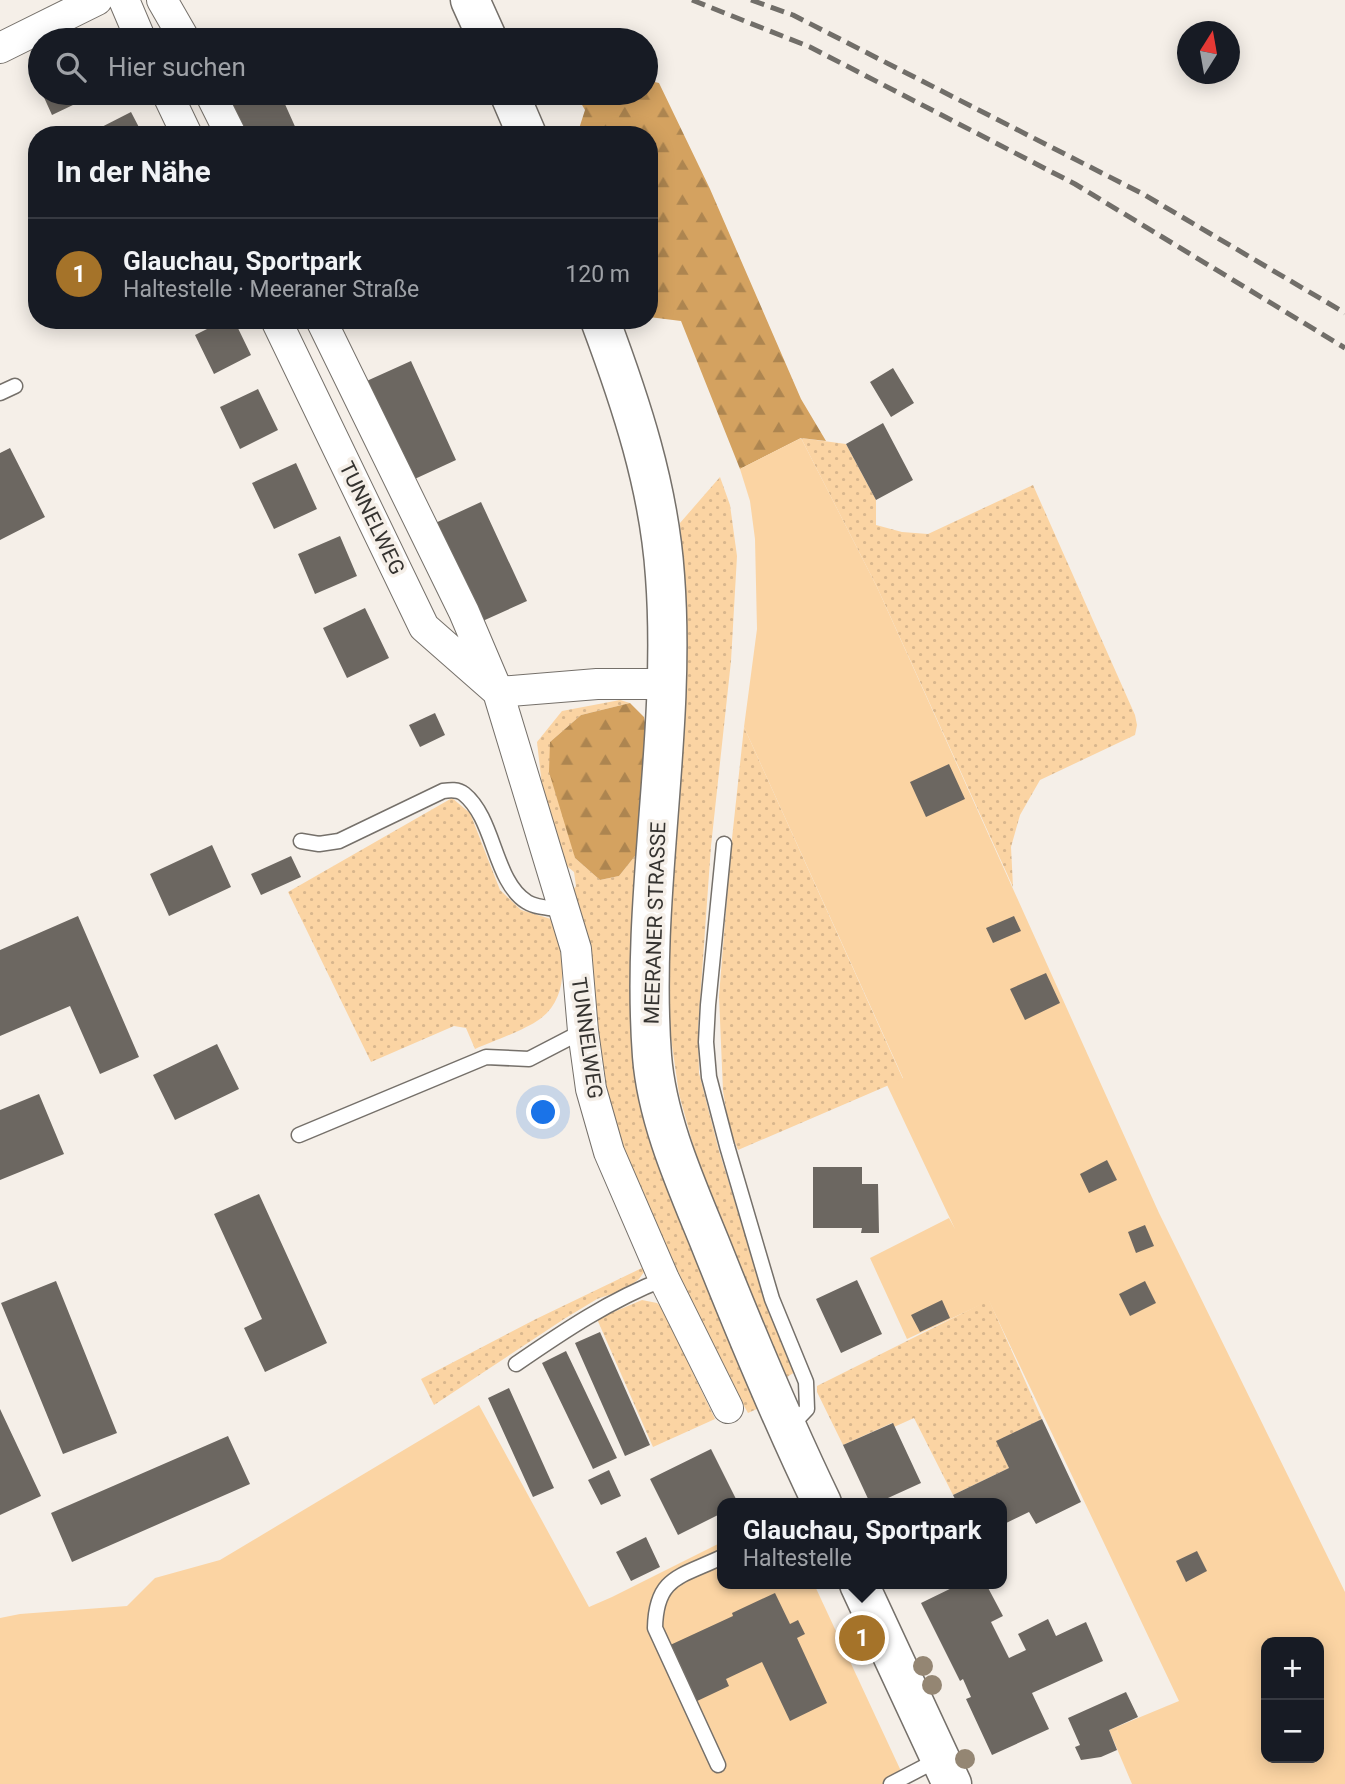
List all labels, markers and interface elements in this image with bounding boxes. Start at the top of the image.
north arrow [1177,21,1240,84]
search box [28,28,658,105]
icon: search [52,48,90,86]
text: Hier suchen [108,52,246,82]
text: In der Nähe [56,154,211,189]
text: Glauchau, Sportpark [123,246,362,276]
text: 1 [72,261,86,288]
text: 120 m [565,261,630,288]
text: Haltestelle · Meeraner Straße [123,276,419,303]
street label: TUNNELWEG [334,458,410,578]
street label: MEERANER STRASSE [639,821,671,1025]
street label: TUNNELWEG [567,976,607,1100]
your location [526,1095,560,1129]
popup [717,1498,1007,1589]
text: Glauchau, Sportpark [743,1515,981,1545]
text: Haltestelle [743,1545,852,1572]
pin: 1 [839,1612,885,1664]
map controls [1261,1637,1324,1763]
button: + [1261,1637,1324,1700]
button: − [1261,1700,1324,1763]

